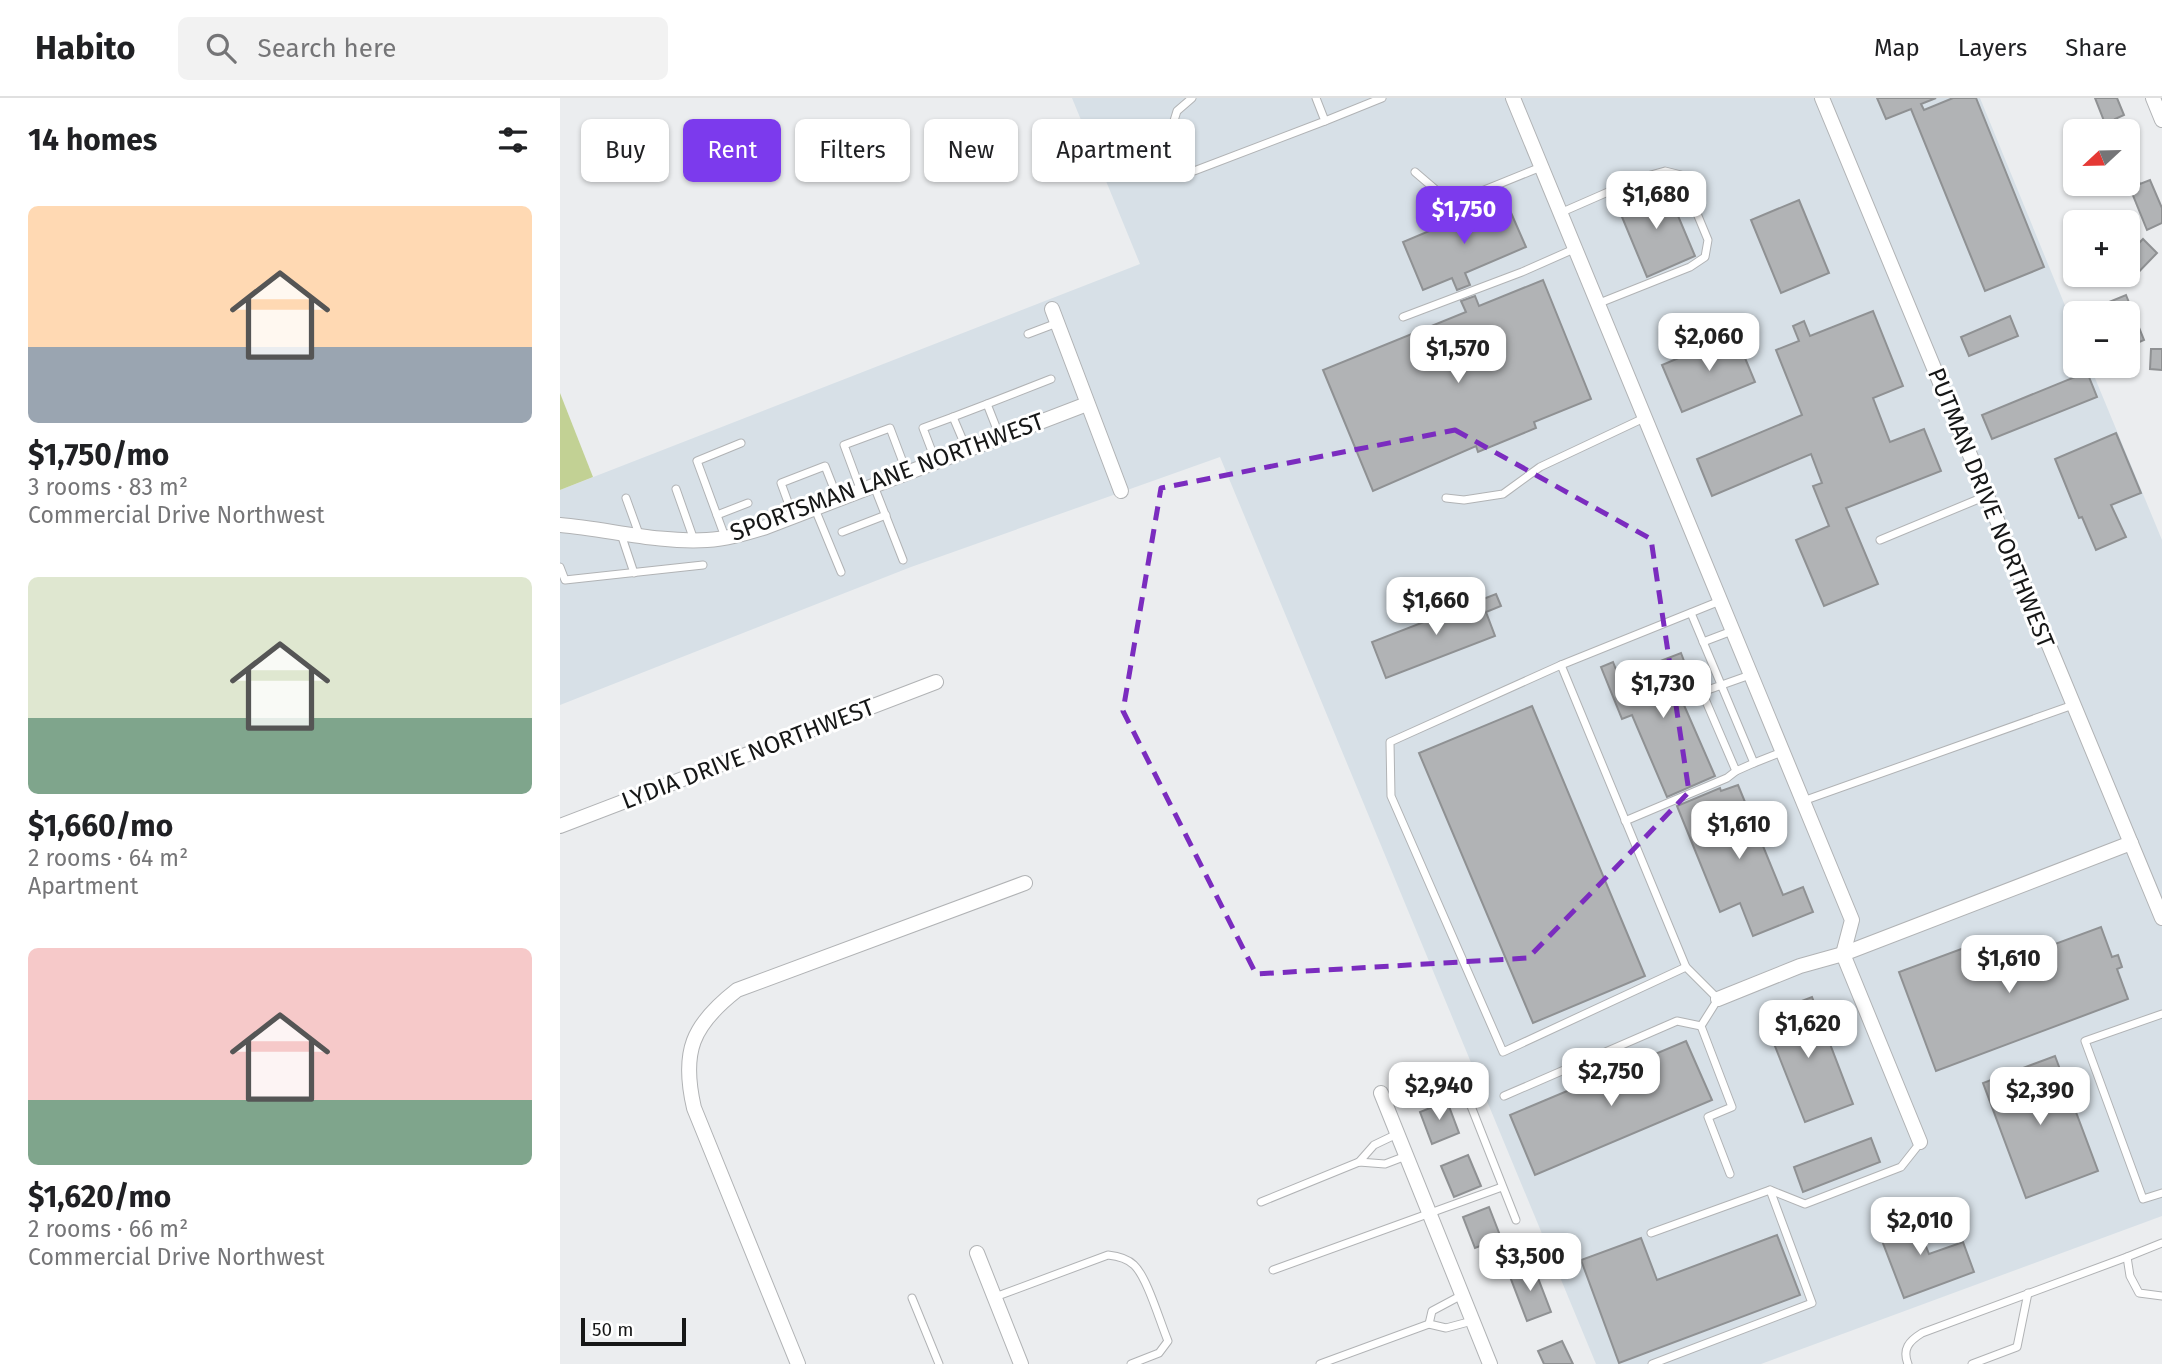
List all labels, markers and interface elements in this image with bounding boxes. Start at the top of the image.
search box [178,17,668,80]
text: Habito [35,28,136,68]
icon: search [202,29,240,67]
text: Search here [258,33,396,64]
text: Map [1874,34,1920,62]
text: Layers [1958,34,2027,62]
text: Share [2065,34,2127,62]
chip: Buy [581,119,669,182]
chip: Rent [683,119,781,182]
chip: Filters [795,119,910,182]
chip: New [924,119,1018,182]
chip: Apartment [1032,119,1195,182]
north arrow [2063,119,2140,196]
map controls [2063,119,2140,378]
icon: filters [494,121,532,159]
text: 14 homes [28,122,157,158]
pin: $1,680 [1599,172,1713,231]
text: $1,680 [1622,180,1690,208]
pin: $1,750 [1407,186,1521,246]
text: $1,750 [1432,195,1496,223]
button: + [2063,210,2140,287]
icon: home [217,252,343,378]
button: − [2063,301,2140,378]
pin: $2,060 [1652,314,1766,373]
text: $2,060 [1674,322,1744,350]
pin: $1,570 [1401,326,1515,385]
text: $1,570 [1426,334,1490,362]
street label: PUTMAN DRIVE NORTHWEST [1922,364,2060,653]
street label: SPORTSMAN LANE NORTHWEST [726,407,1048,547]
text: $1,750/mo [28,437,169,473]
text: 3 rooms · 83 m² [28,473,188,501]
text: Commercial Drive Northwest [28,501,325,529]
pin: $1,660 [1379,578,1493,637]
text: $1,660 [1402,586,1470,614]
icon: home [217,623,343,749]
pin: $1,730 [1606,660,1720,720]
text: $1,730 [1631,669,1695,697]
street label: LYDIA DRIVE NORTHWEST [618,693,879,815]
pin: $1,610 [1682,802,1796,861]
text: $1,660/mo [28,808,173,844]
text: $1,610 [1707,810,1771,838]
text: 2 rooms · 64 m² [28,844,188,872]
text: Apartment [28,872,138,900]
pin: $1,610 [1952,936,2066,995]
text: $1,610 [1977,944,2041,972]
icon: home [217,994,343,1120]
pin: $1,620 [1751,1000,1865,1060]
text: $1,620 [1775,1009,1841,1037]
pin: $2,750 [1554,1048,1668,1108]
text: $2,750 [1578,1057,1644,1085]
pin: $2,940 [1382,1062,1496,1122]
pin: $2,390 [1983,1068,2097,1127]
text: $2,940 [1405,1071,1473,1099]
text: $2,390 [2006,1076,2074,1104]
text: $1,620/mo [28,1179,171,1215]
pin: $2,010 [1863,1198,1977,1257]
text: $2,010 [1887,1206,1953,1234]
text: 2 rooms · 66 m² [28,1215,188,1243]
pin: $3,500 [1473,1234,1587,1293]
text: $3,500 [1495,1242,1565,1270]
text: Commercial Drive Northwest [28,1243,325,1271]
scale bar [581,1315,686,1347]
text: 50 m [592,1318,633,1341]

